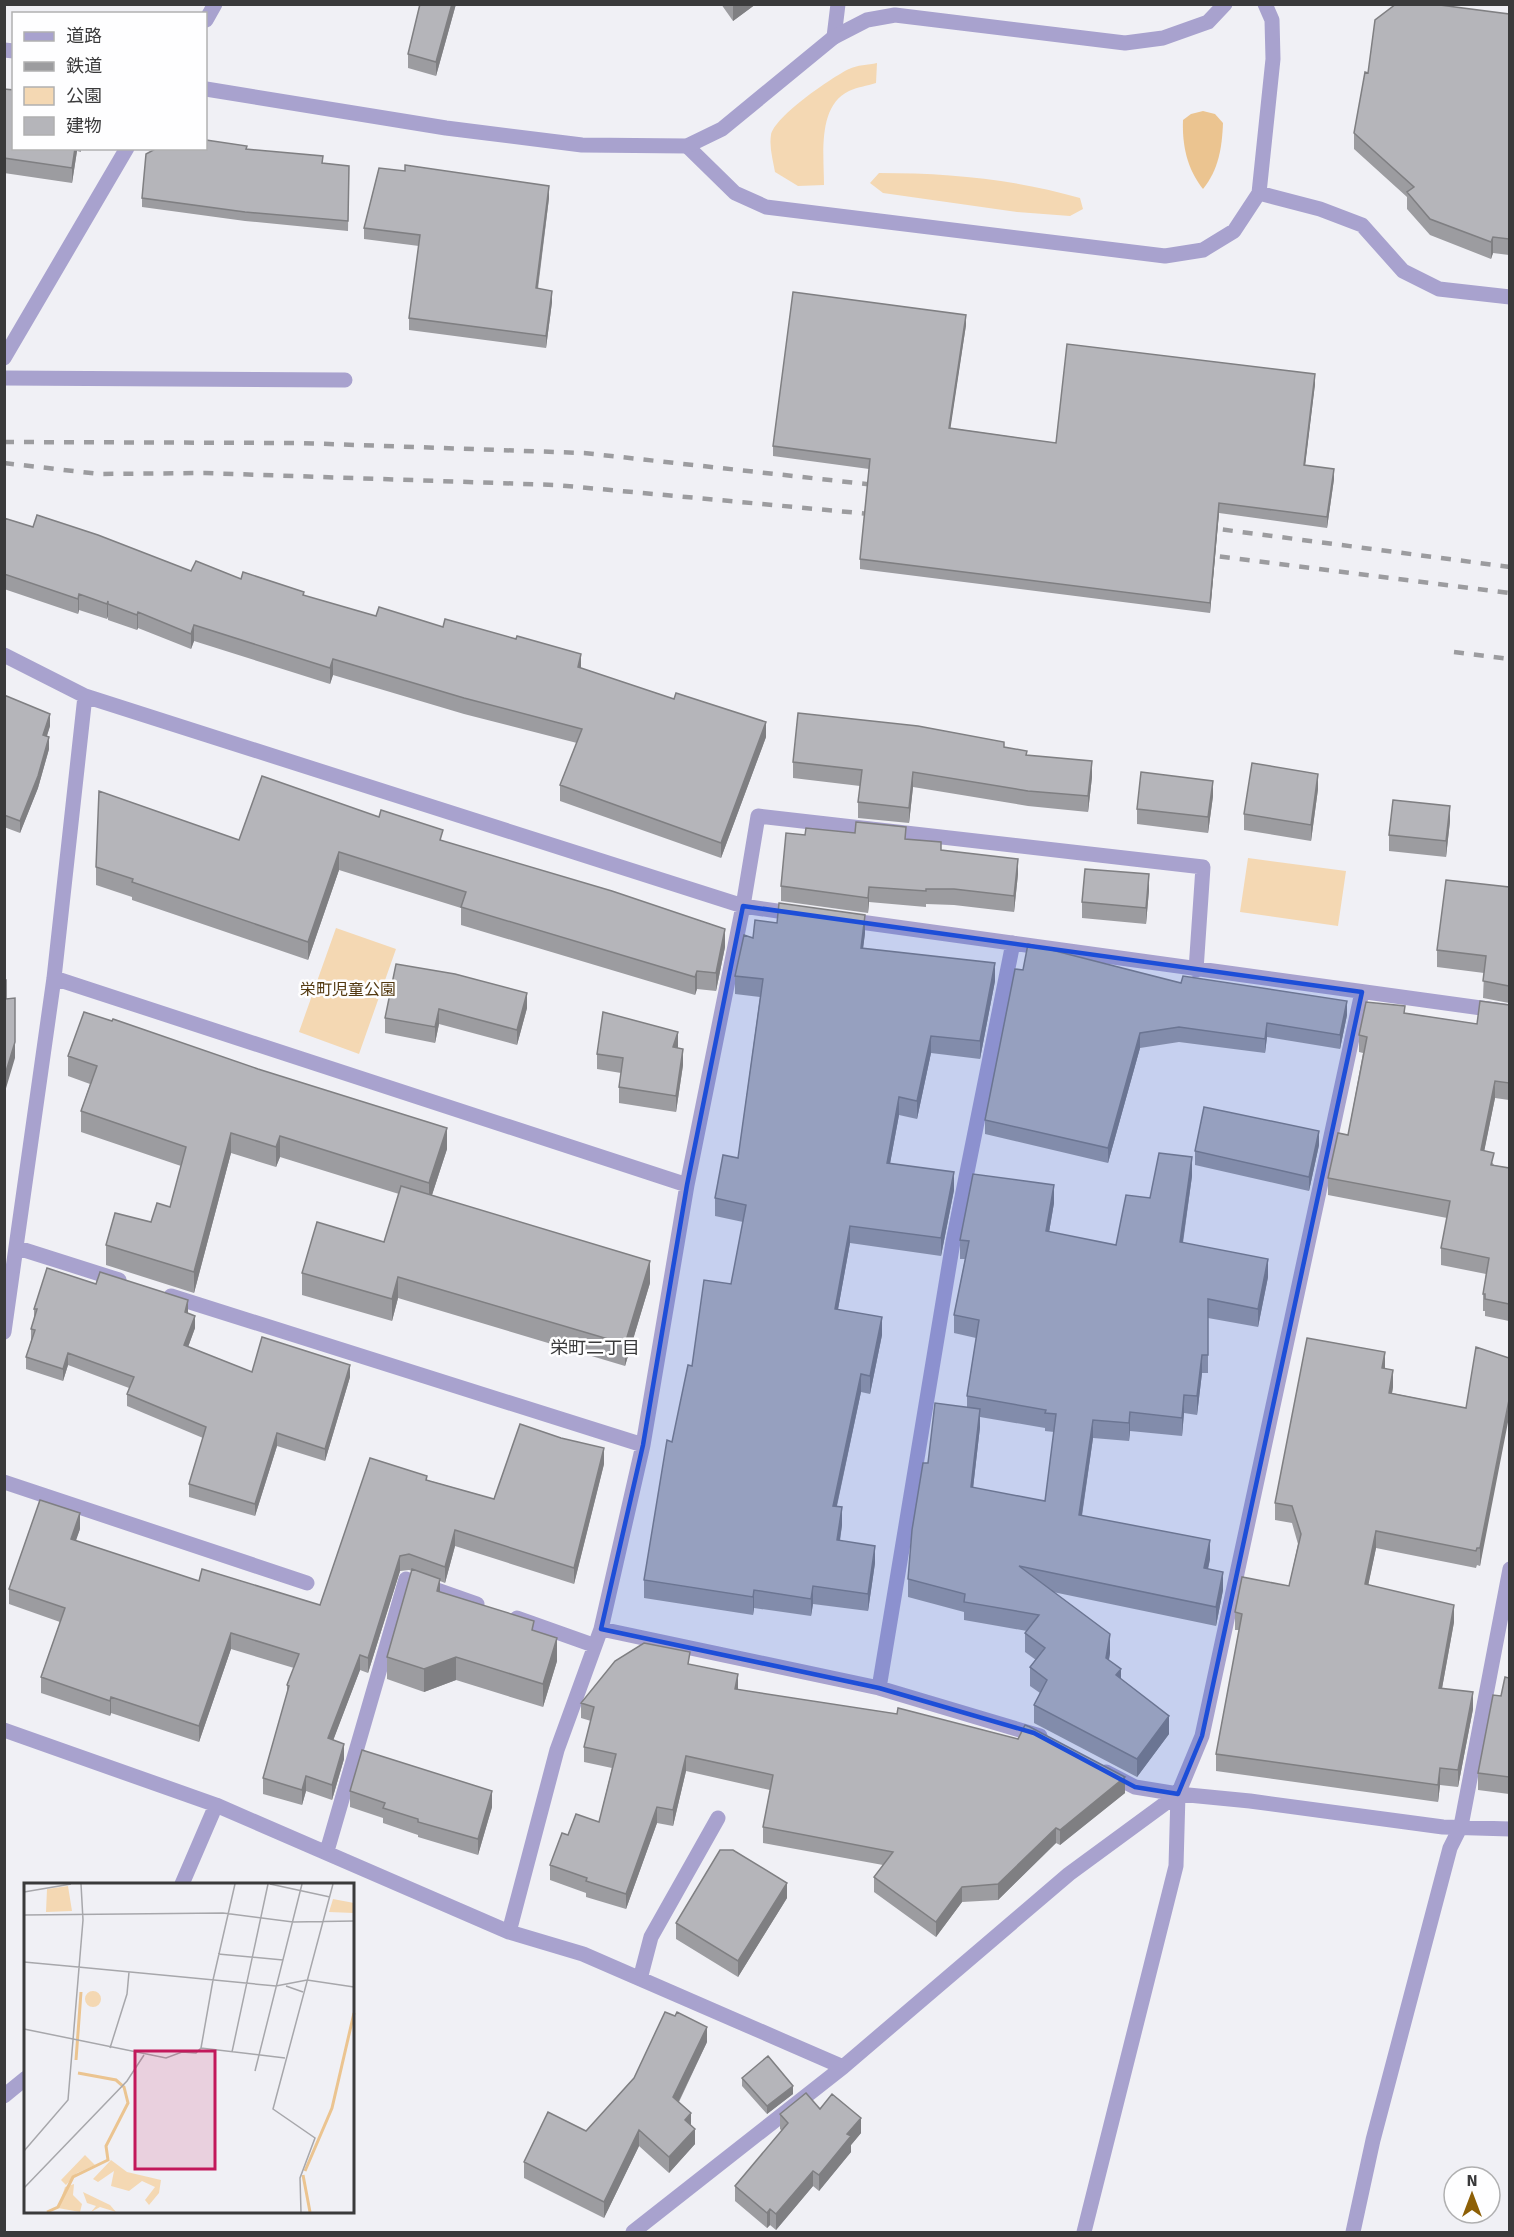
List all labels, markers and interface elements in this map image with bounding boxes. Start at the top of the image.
legend [12,12,207,150]
text: 道路 [66,25,102,47]
text: 鉄道 [66,55,102,77]
text: 公園 [66,85,102,107]
text: 建物 [66,115,102,137]
park label: 栄町児童公園 [300,980,396,1000]
district label: 栄町二丁目 [550,1337,640,1359]
inset map [24,1883,354,2213]
north arrow [1442,2165,1502,2225]
text: N [1466,2171,1478,2191]

